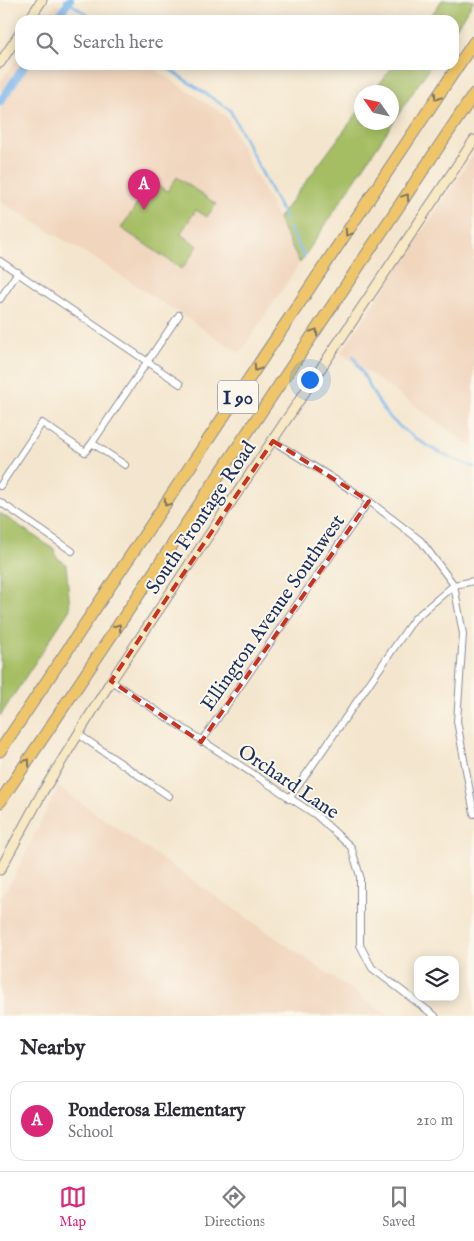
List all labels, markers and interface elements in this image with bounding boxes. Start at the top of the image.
search box [15,15,459,70]
icon: search [33,29,61,57]
text: Search here [73,31,164,55]
north arrow [354,85,399,130]
one-way arrow [434,92,444,101]
pin: A [128,169,160,210]
one-way arrow [399,193,409,202]
one-way arrow [344,227,354,236]
one-way arrow [309,328,319,337]
one-way arrow [254,362,263,371]
your location [297,367,323,393]
road number: I 90 [218,381,258,414]
street label: South Frontage Road [141,436,262,599]
one-way arrow [163,497,173,506]
street label: Ellington Avenue Southwest [196,510,351,716]
one-way arrow [112,623,121,633]
street label: Orchard Lane [233,739,344,825]
one-way arrow [21,758,30,767]
map controls [414,956,459,1001]
button: layers [414,956,459,1001]
text: Nearby [20,1035,85,1062]
text: Ponderosa Elementary [68,1099,245,1123]
text: A [32,1111,42,1131]
text: 210 m [416,1111,453,1131]
text: School [68,1123,113,1143]
tab: Map [59,1183,87,1231]
tab: Directions [204,1183,265,1231]
tab: Saved [382,1183,415,1231]

